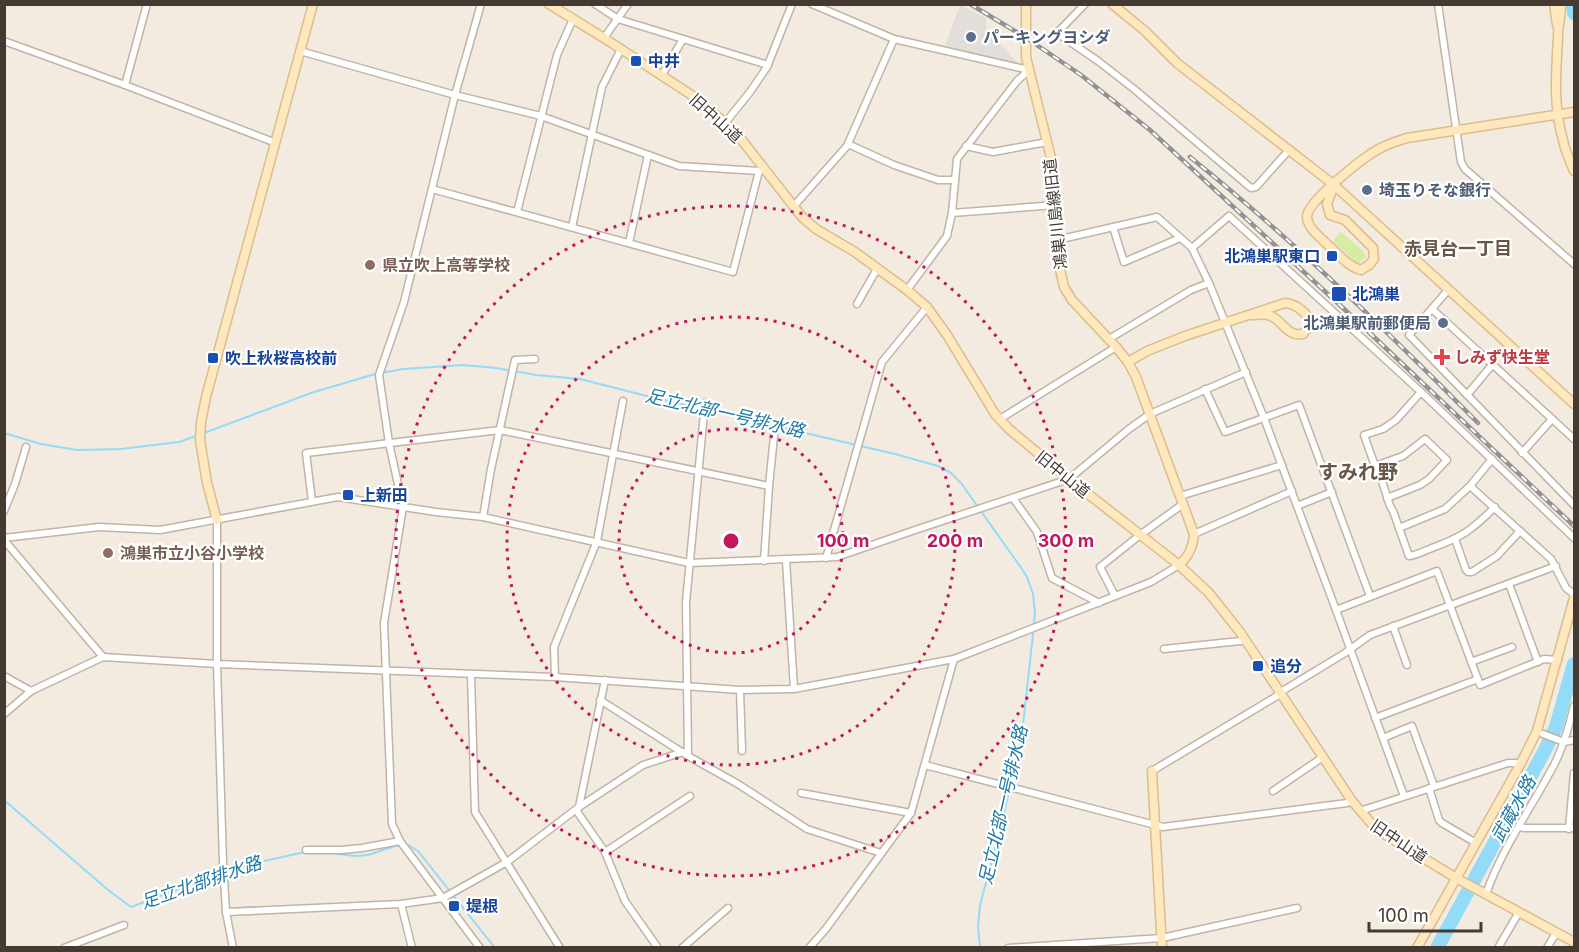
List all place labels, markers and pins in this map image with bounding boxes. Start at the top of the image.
place label: パーキングヨシダ [983,27,1111,47]
marker: パーキングヨシダ [964,30,978,44]
place label: 中井 [648,51,680,71]
marker: 中井 [629,54,643,68]
place label: 埼玉りそな銀行 [1379,180,1491,200]
marker: 埼玉りそな銀行 [1360,183,1374,197]
place label: 北鴻巣駅東口 [1224,246,1320,266]
marker: 北鴻巣駅東口 [1325,249,1339,263]
place label: 県立吹上高等学校 [382,255,510,275]
marker: 県立吹上高等学校 [363,258,377,272]
place label: 北鴻巣 [1352,284,1400,304]
marker: 北鴻巣 [1330,285,1348,303]
place label: 北鴻巣駅前郵便局 [1303,313,1431,333]
marker: 北鴻巣駅前郵便局 [1436,316,1450,330]
place label: しみず快生堂 [1454,347,1550,367]
place label: 吹上秋桜高校前 [225,348,337,368]
marker: しみず快生堂 [1435,350,1449,364]
marker: 吹上秋桜高校前 [206,351,220,365]
place label: 上新田 [360,485,408,505]
marker: 上新田 [341,488,355,502]
centre of rings [721,531,741,551]
place label: 鴻巣市立小谷小学校 [120,543,264,563]
marker: 鴻巣市立小谷小学校 [101,546,115,560]
place label: 追分 [1270,656,1302,676]
marker: 追分 [1251,659,1265,673]
place label: 堤根 [466,896,498,916]
marker: 堤根 [447,899,461,913]

